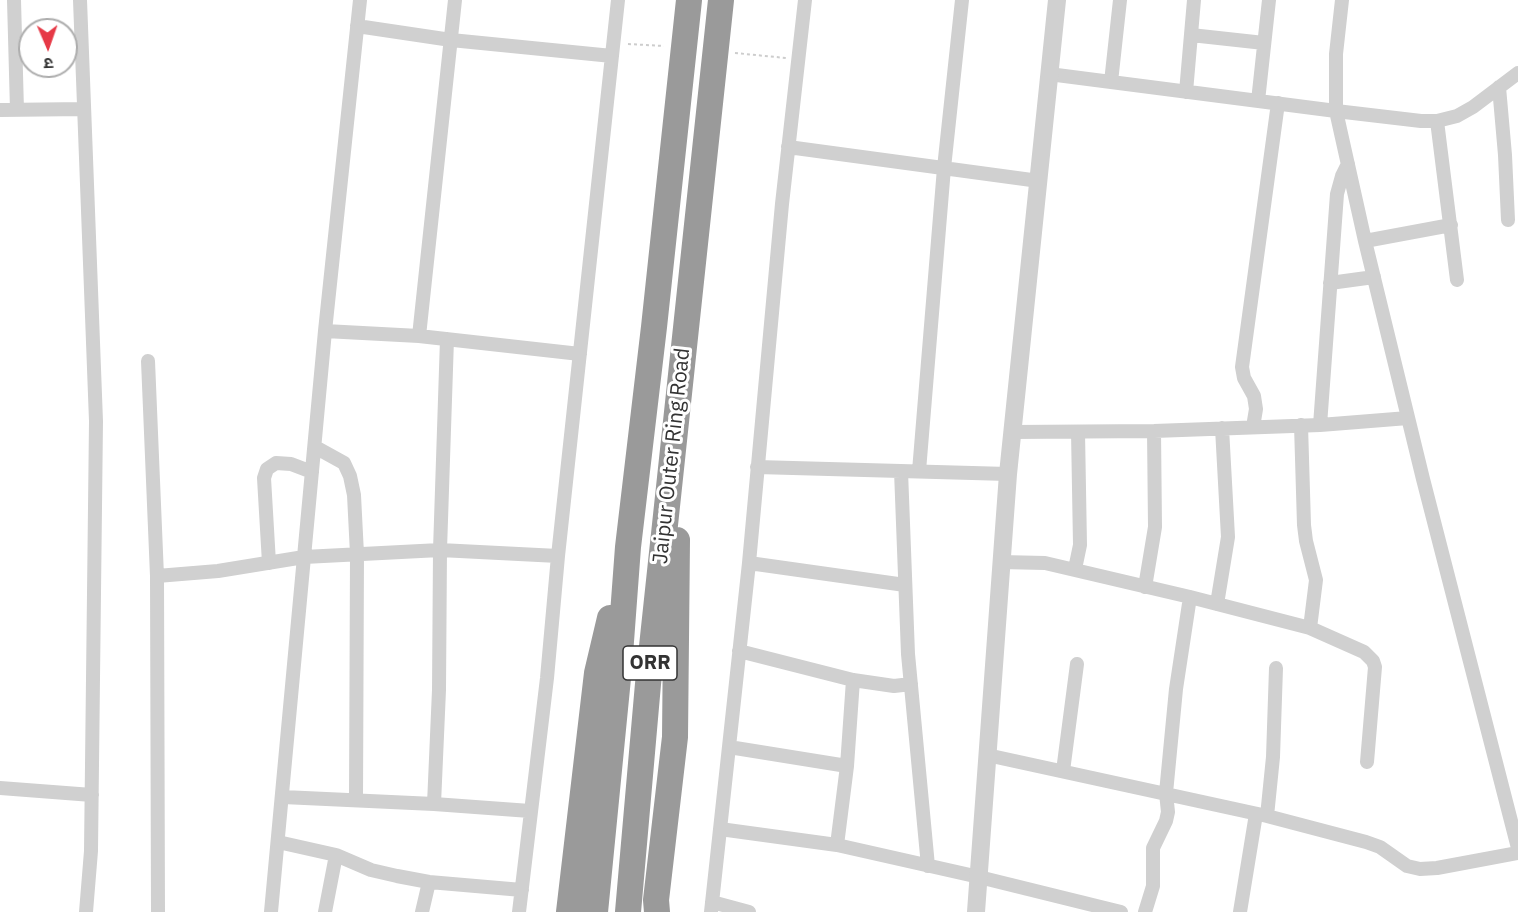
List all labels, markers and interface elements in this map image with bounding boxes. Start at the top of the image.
north arrow [18,18,78,78]
text: उ [44,54,54,74]
street label: Jaipur Outer Ring Road [648,347,696,565]
road number: ORR [623,646,677,680]

